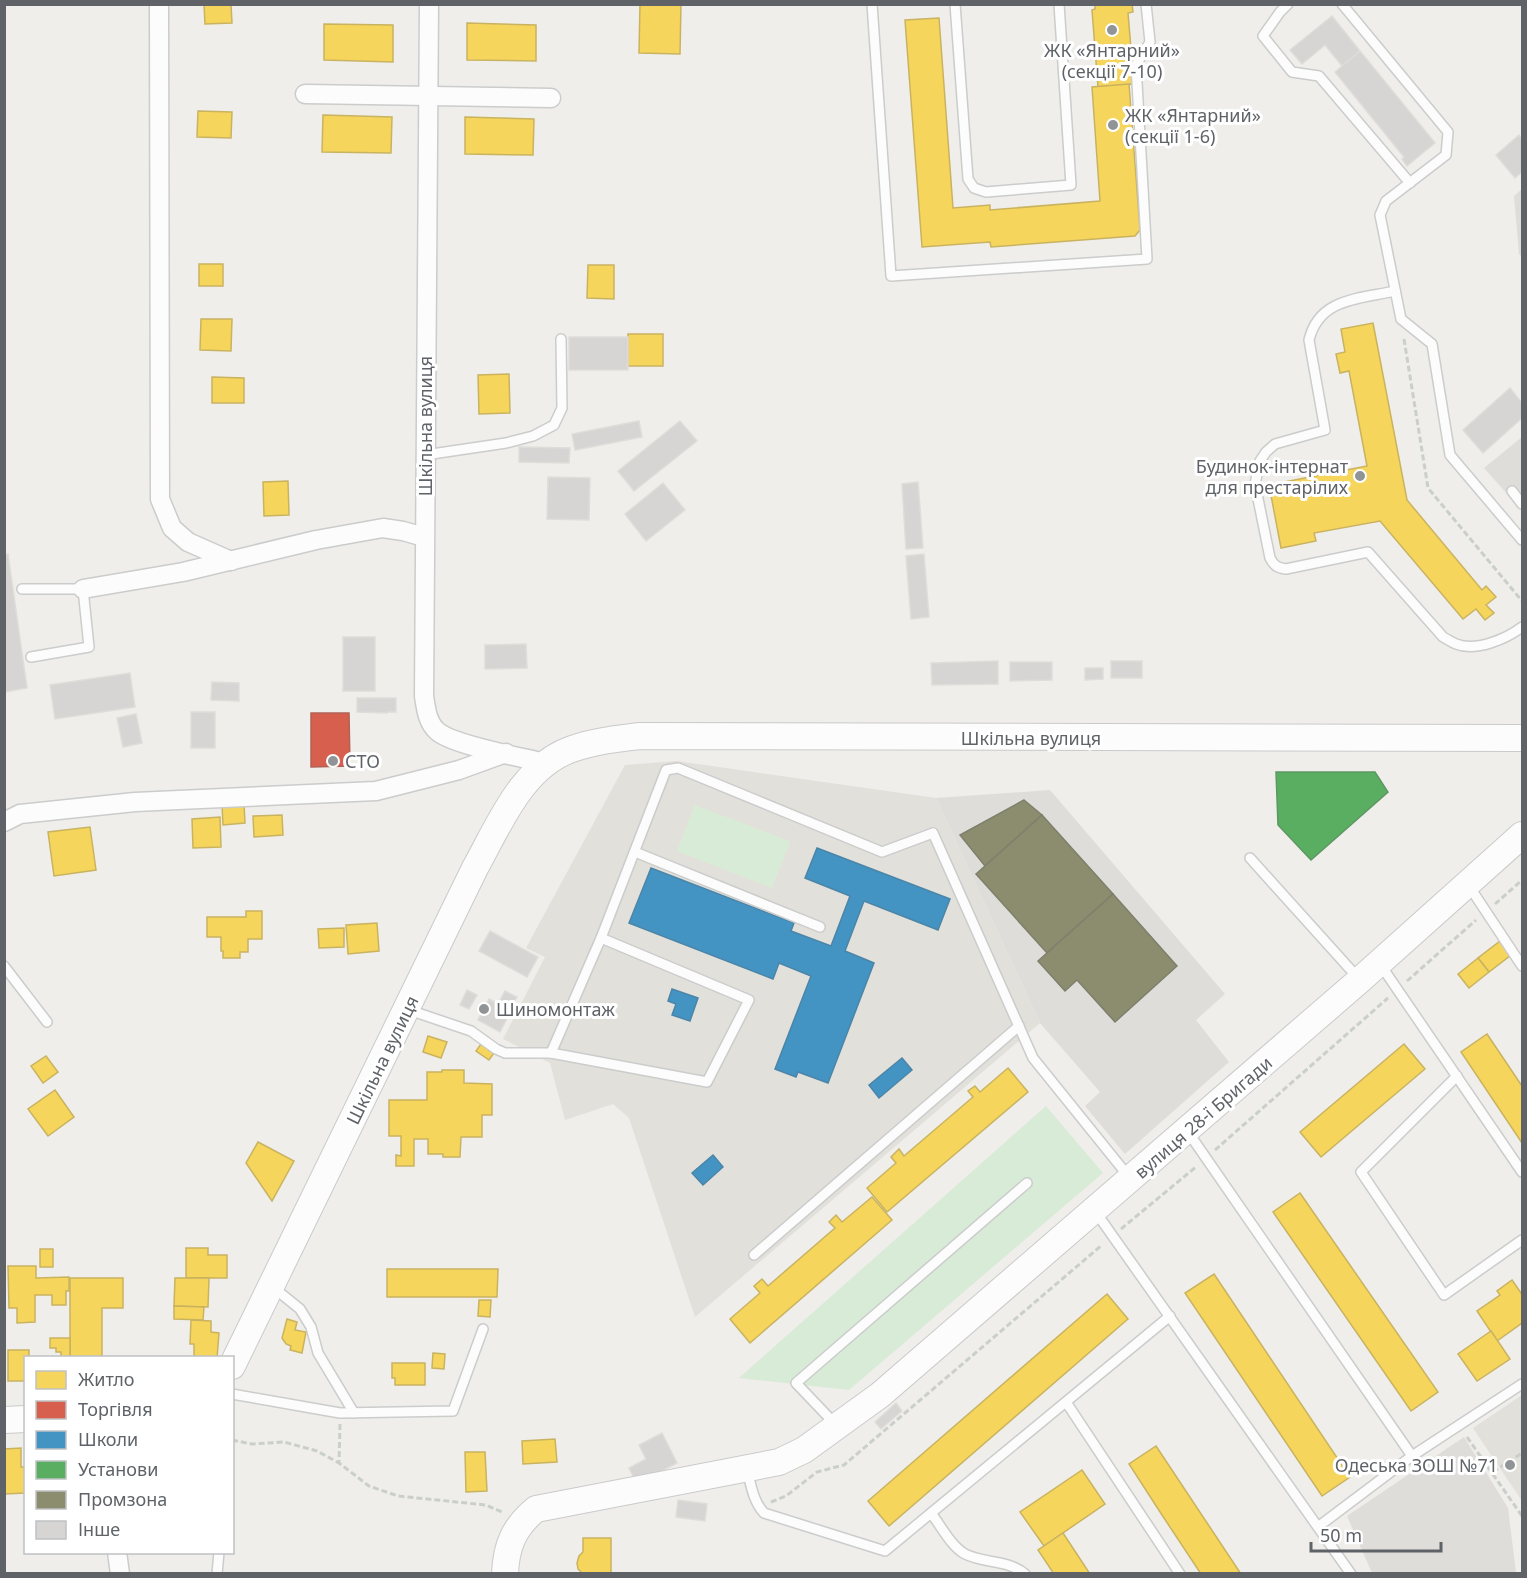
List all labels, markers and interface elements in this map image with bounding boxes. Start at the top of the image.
marker: ЖК «Янтарний» (секції 7-10) [1105,23,1119,37]
place label: ЖК «Янтарний» (секції 7-10) [1044,38,1180,83]
place label: ЖК «Янтарний» (секції 1-6) [1125,103,1261,148]
marker: ЖК «Янтарний» (секції 1-6) [1106,118,1120,132]
street label: Шкільна вулиця [413,356,437,496]
place label: Будинок-інтернат для престарілих [1196,454,1349,499]
marker: Будинок-інтернат для престарілих [1353,469,1367,483]
street label: Шкільна вулиця [961,726,1101,750]
place label: СТО [345,749,380,773]
marker: СТО [326,754,340,768]
street label: Шкільна вулиця [340,992,424,1128]
place label: Шиномонтаж [496,997,615,1021]
marker: Шиномонтаж [477,1002,491,1016]
street label: вулиця 28-ї Бригади [1129,1051,1277,1183]
legend [24,1356,234,1554]
text: Житло [78,1367,135,1391]
text: Торгівля [78,1397,153,1421]
text: Школи [78,1427,138,1451]
place label: Одеська ЗОШ №71 [1335,1453,1498,1477]
text: Установи [78,1457,158,1481]
marker: Одеська ЗОШ №71 [1503,1458,1517,1472]
text: Промзона [78,1487,167,1511]
scale bar [1311,1515,1442,1553]
text: Інше [78,1517,120,1541]
text: 50 m [1320,1523,1362,1547]

